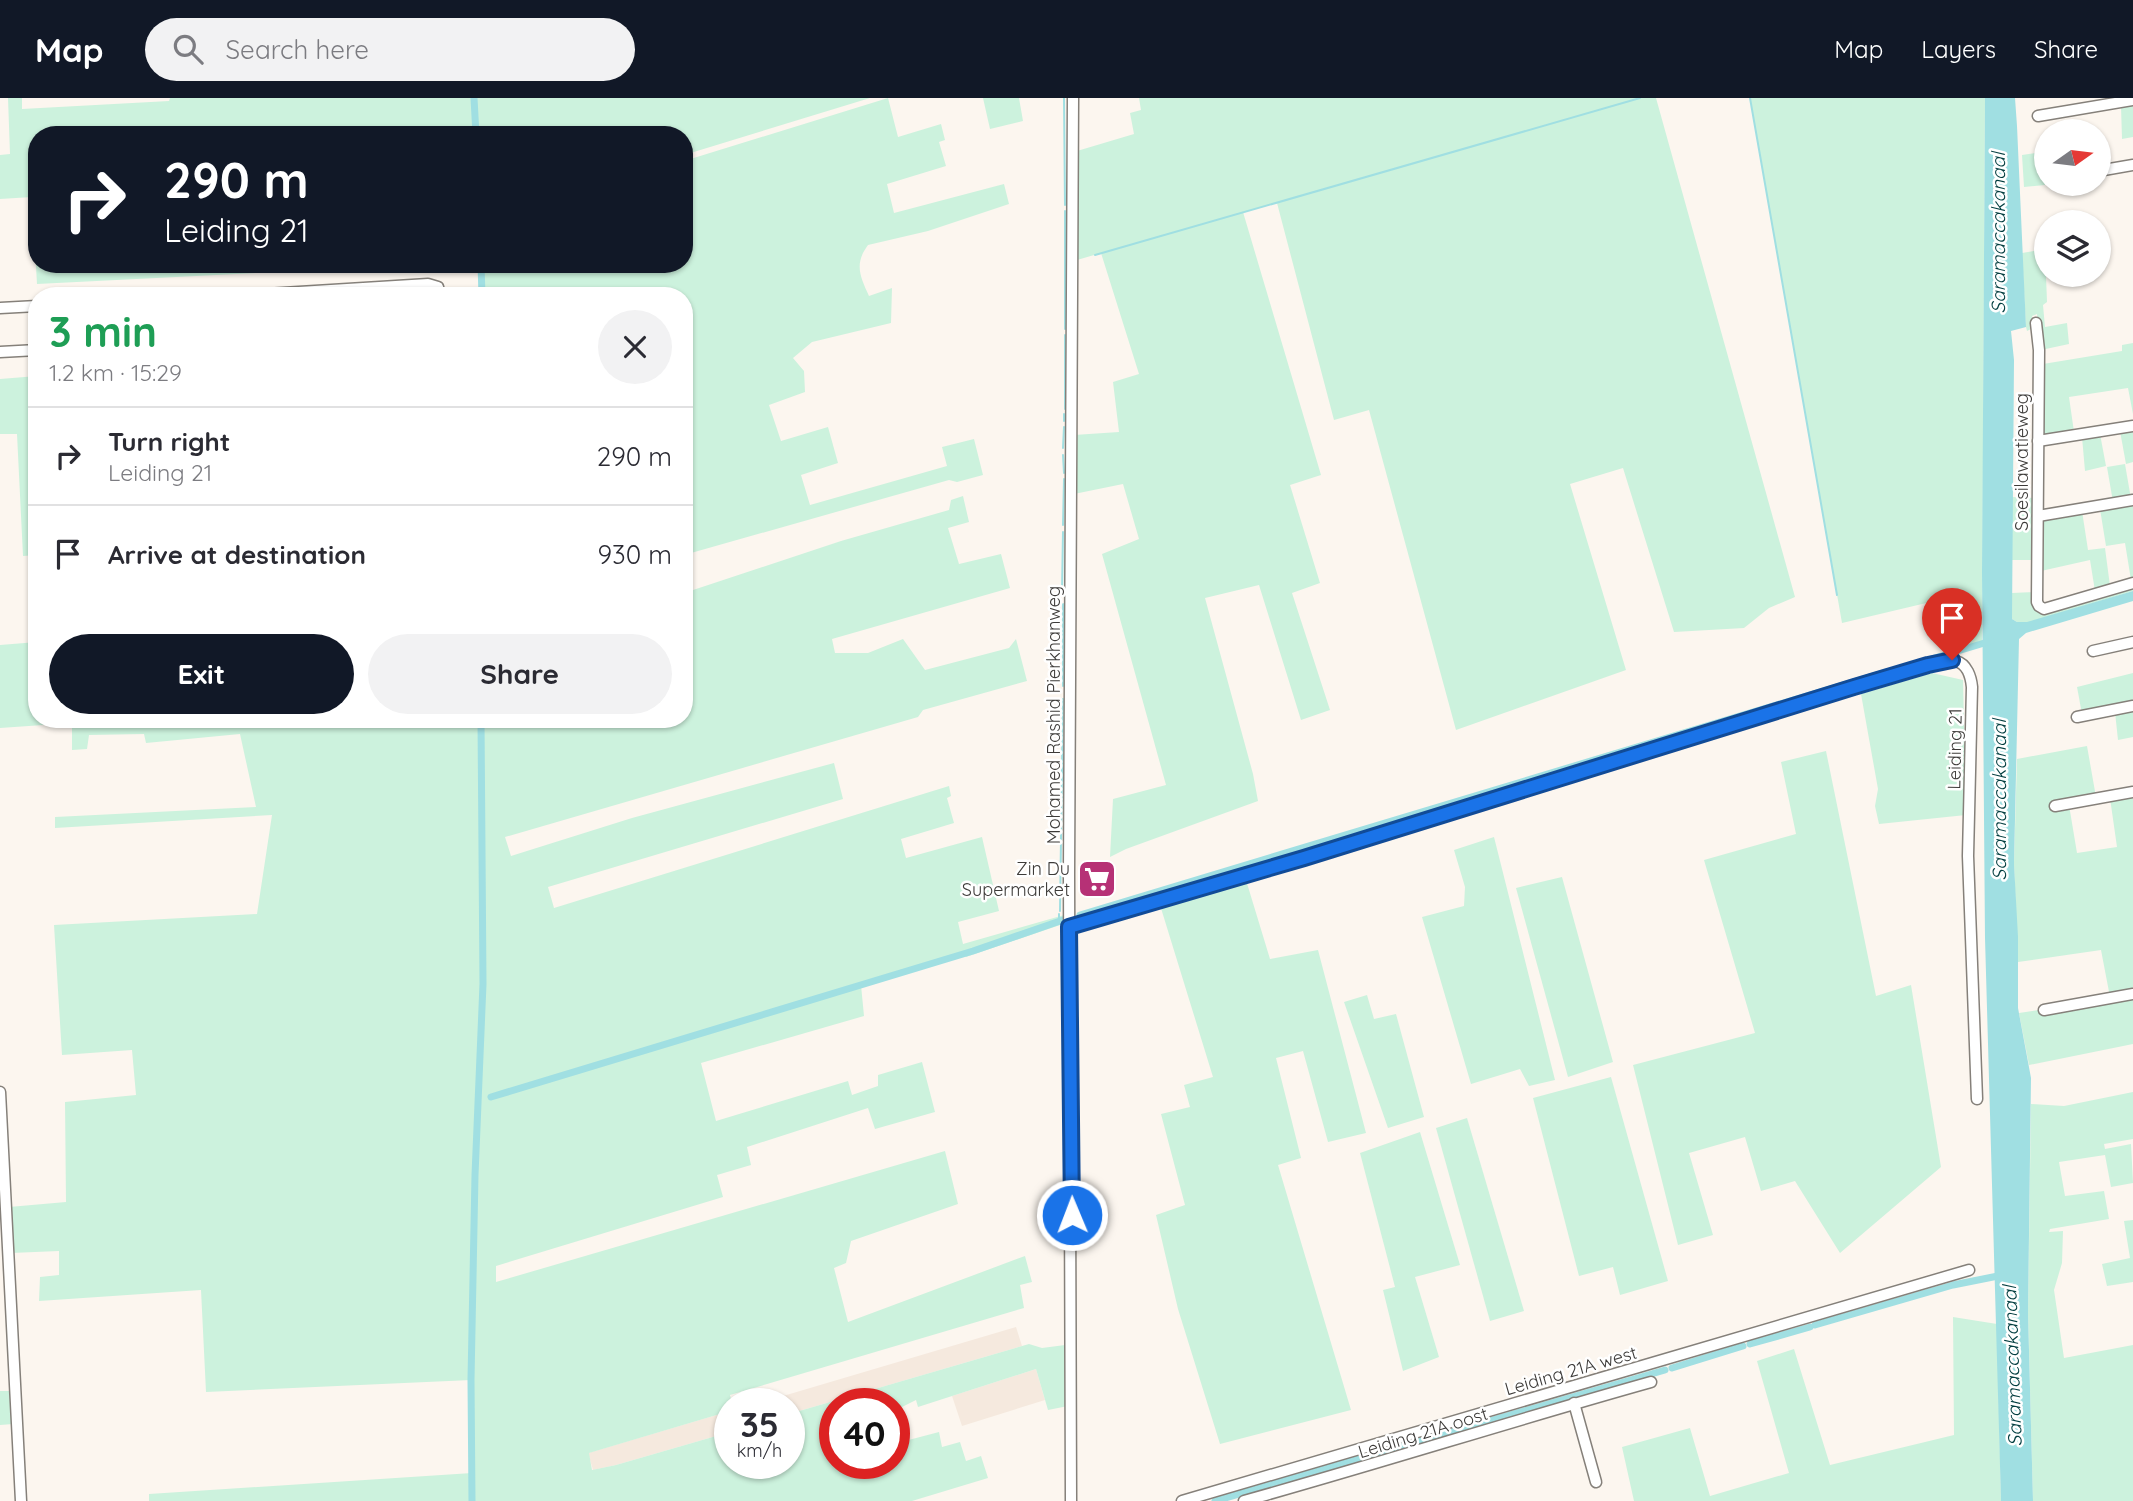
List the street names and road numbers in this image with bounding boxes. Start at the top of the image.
street label: Soesilawatieweg [2010,393,2033,531]
street label: Mohamed Rashid Pierkhanweg [1042,586,1065,844]
street label: Leiding 21 [1942,708,1967,790]
street label: Leiding 21A west [1502,1341,1640,1400]
street label: Leiding 21A oost [1355,1402,1490,1463]

